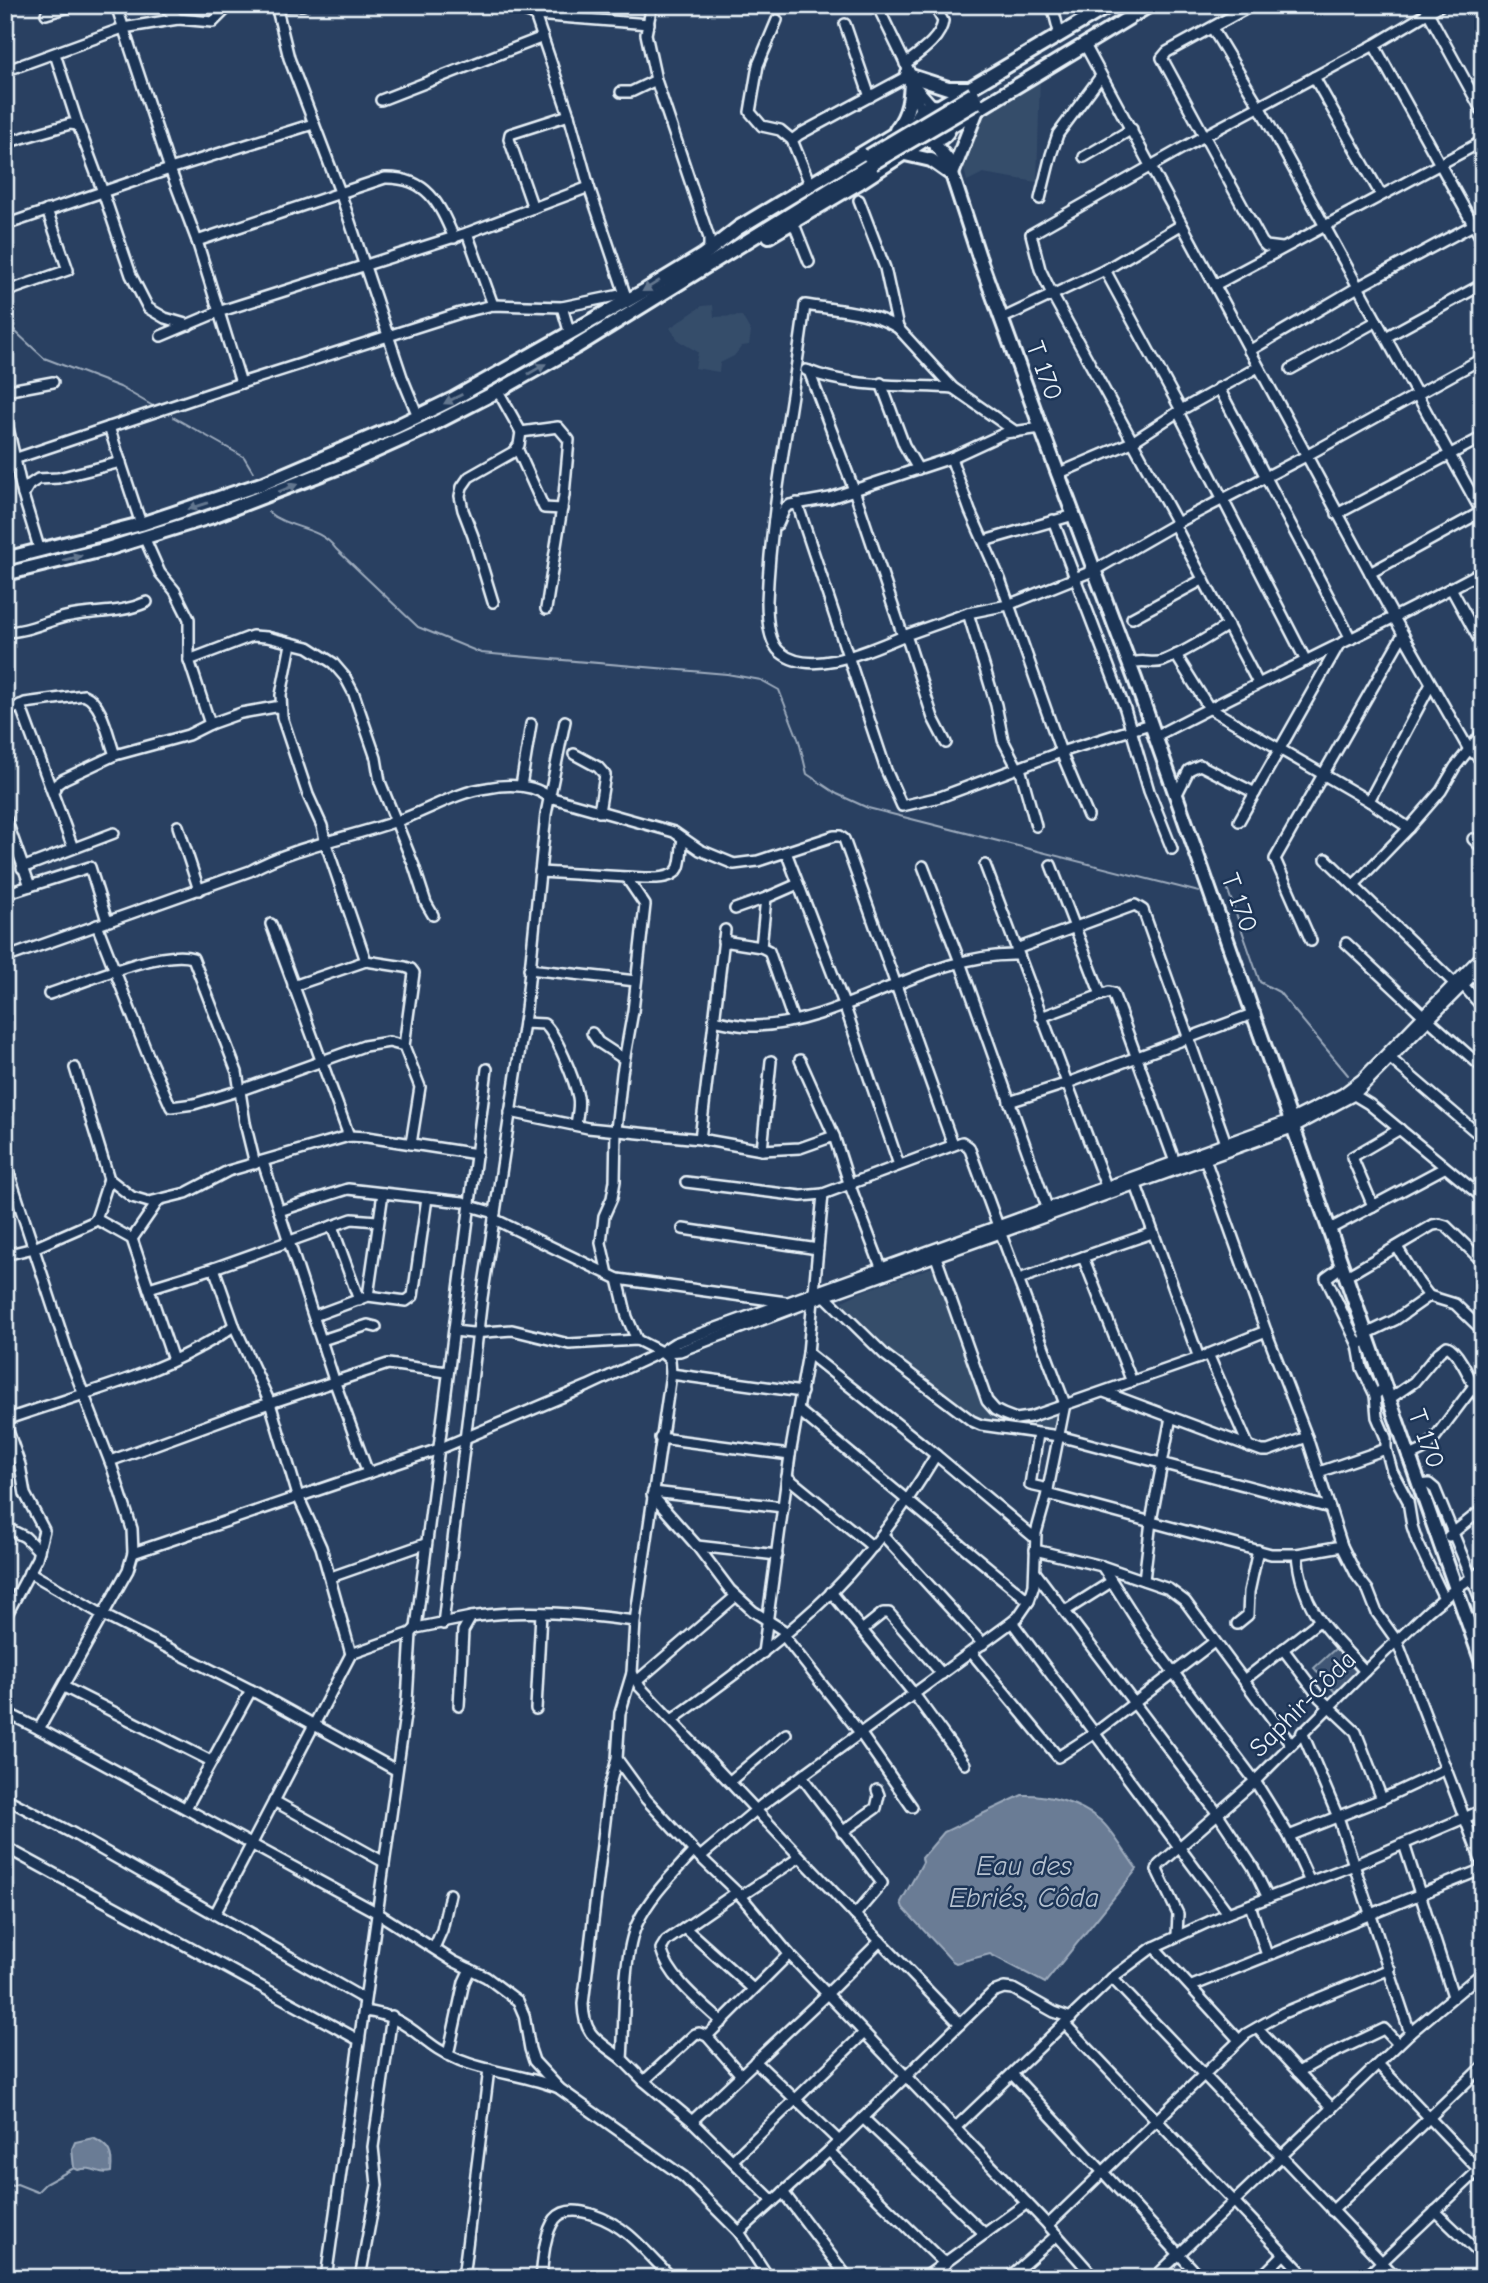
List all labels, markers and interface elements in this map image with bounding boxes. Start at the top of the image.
one-way arrow [641,280,661,293]
street label: T 170 [1020,337,1068,405]
one-way arrow [527,363,547,375]
one-way arrow [443,393,463,404]
one-way arrow [278,482,298,494]
one-way arrow [188,501,209,511]
one-way arrow [61,552,83,563]
street label: T 170 [1215,869,1263,937]
street label: T 170 [1402,1405,1450,1473]
street label: Saphir-Côda [1244,1645,1362,1763]
water label: Eau des Ebriés, Côda [949,1850,1099,1914]

